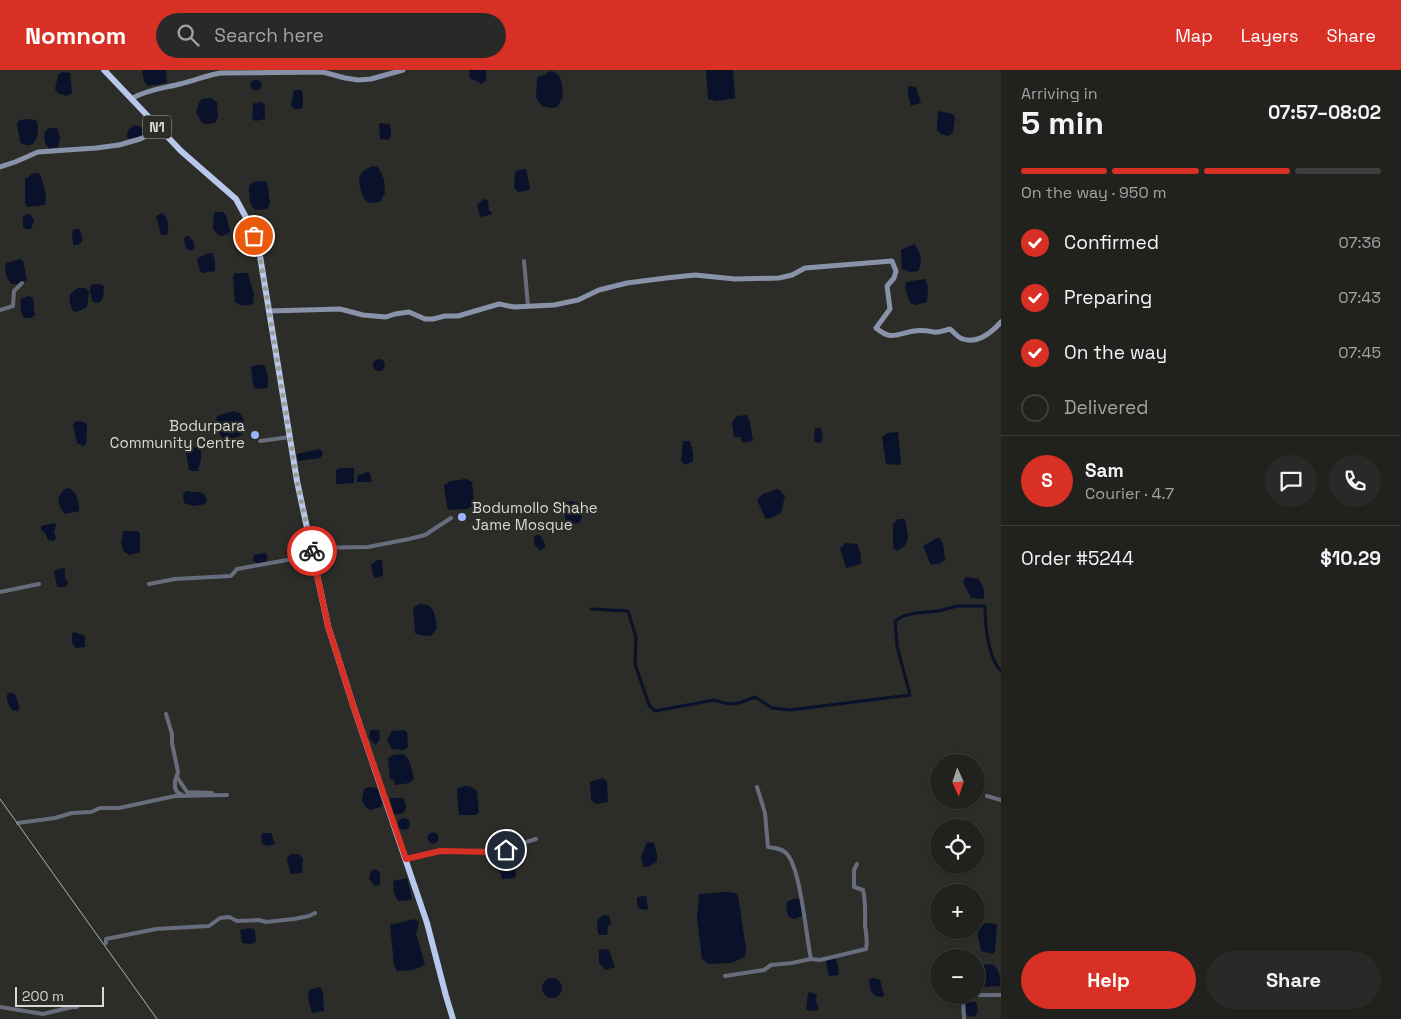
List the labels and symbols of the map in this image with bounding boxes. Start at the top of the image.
road number: N1 [143,116,171,138]
pin [233,215,275,257]
place label: Bodurpara Community Centre [110,416,245,452]
marker: Bodurpara Community Centre [249,429,261,441]
place label: Bodumollo Shahe Jame Mosque [472,498,598,534]
marker: Bodumollo Shahe Jame Mosque [456,511,468,523]
courier [287,526,337,576]
north arrow [930,754,985,809]
pin [485,829,527,871]
scale bar [15,984,104,1007]

